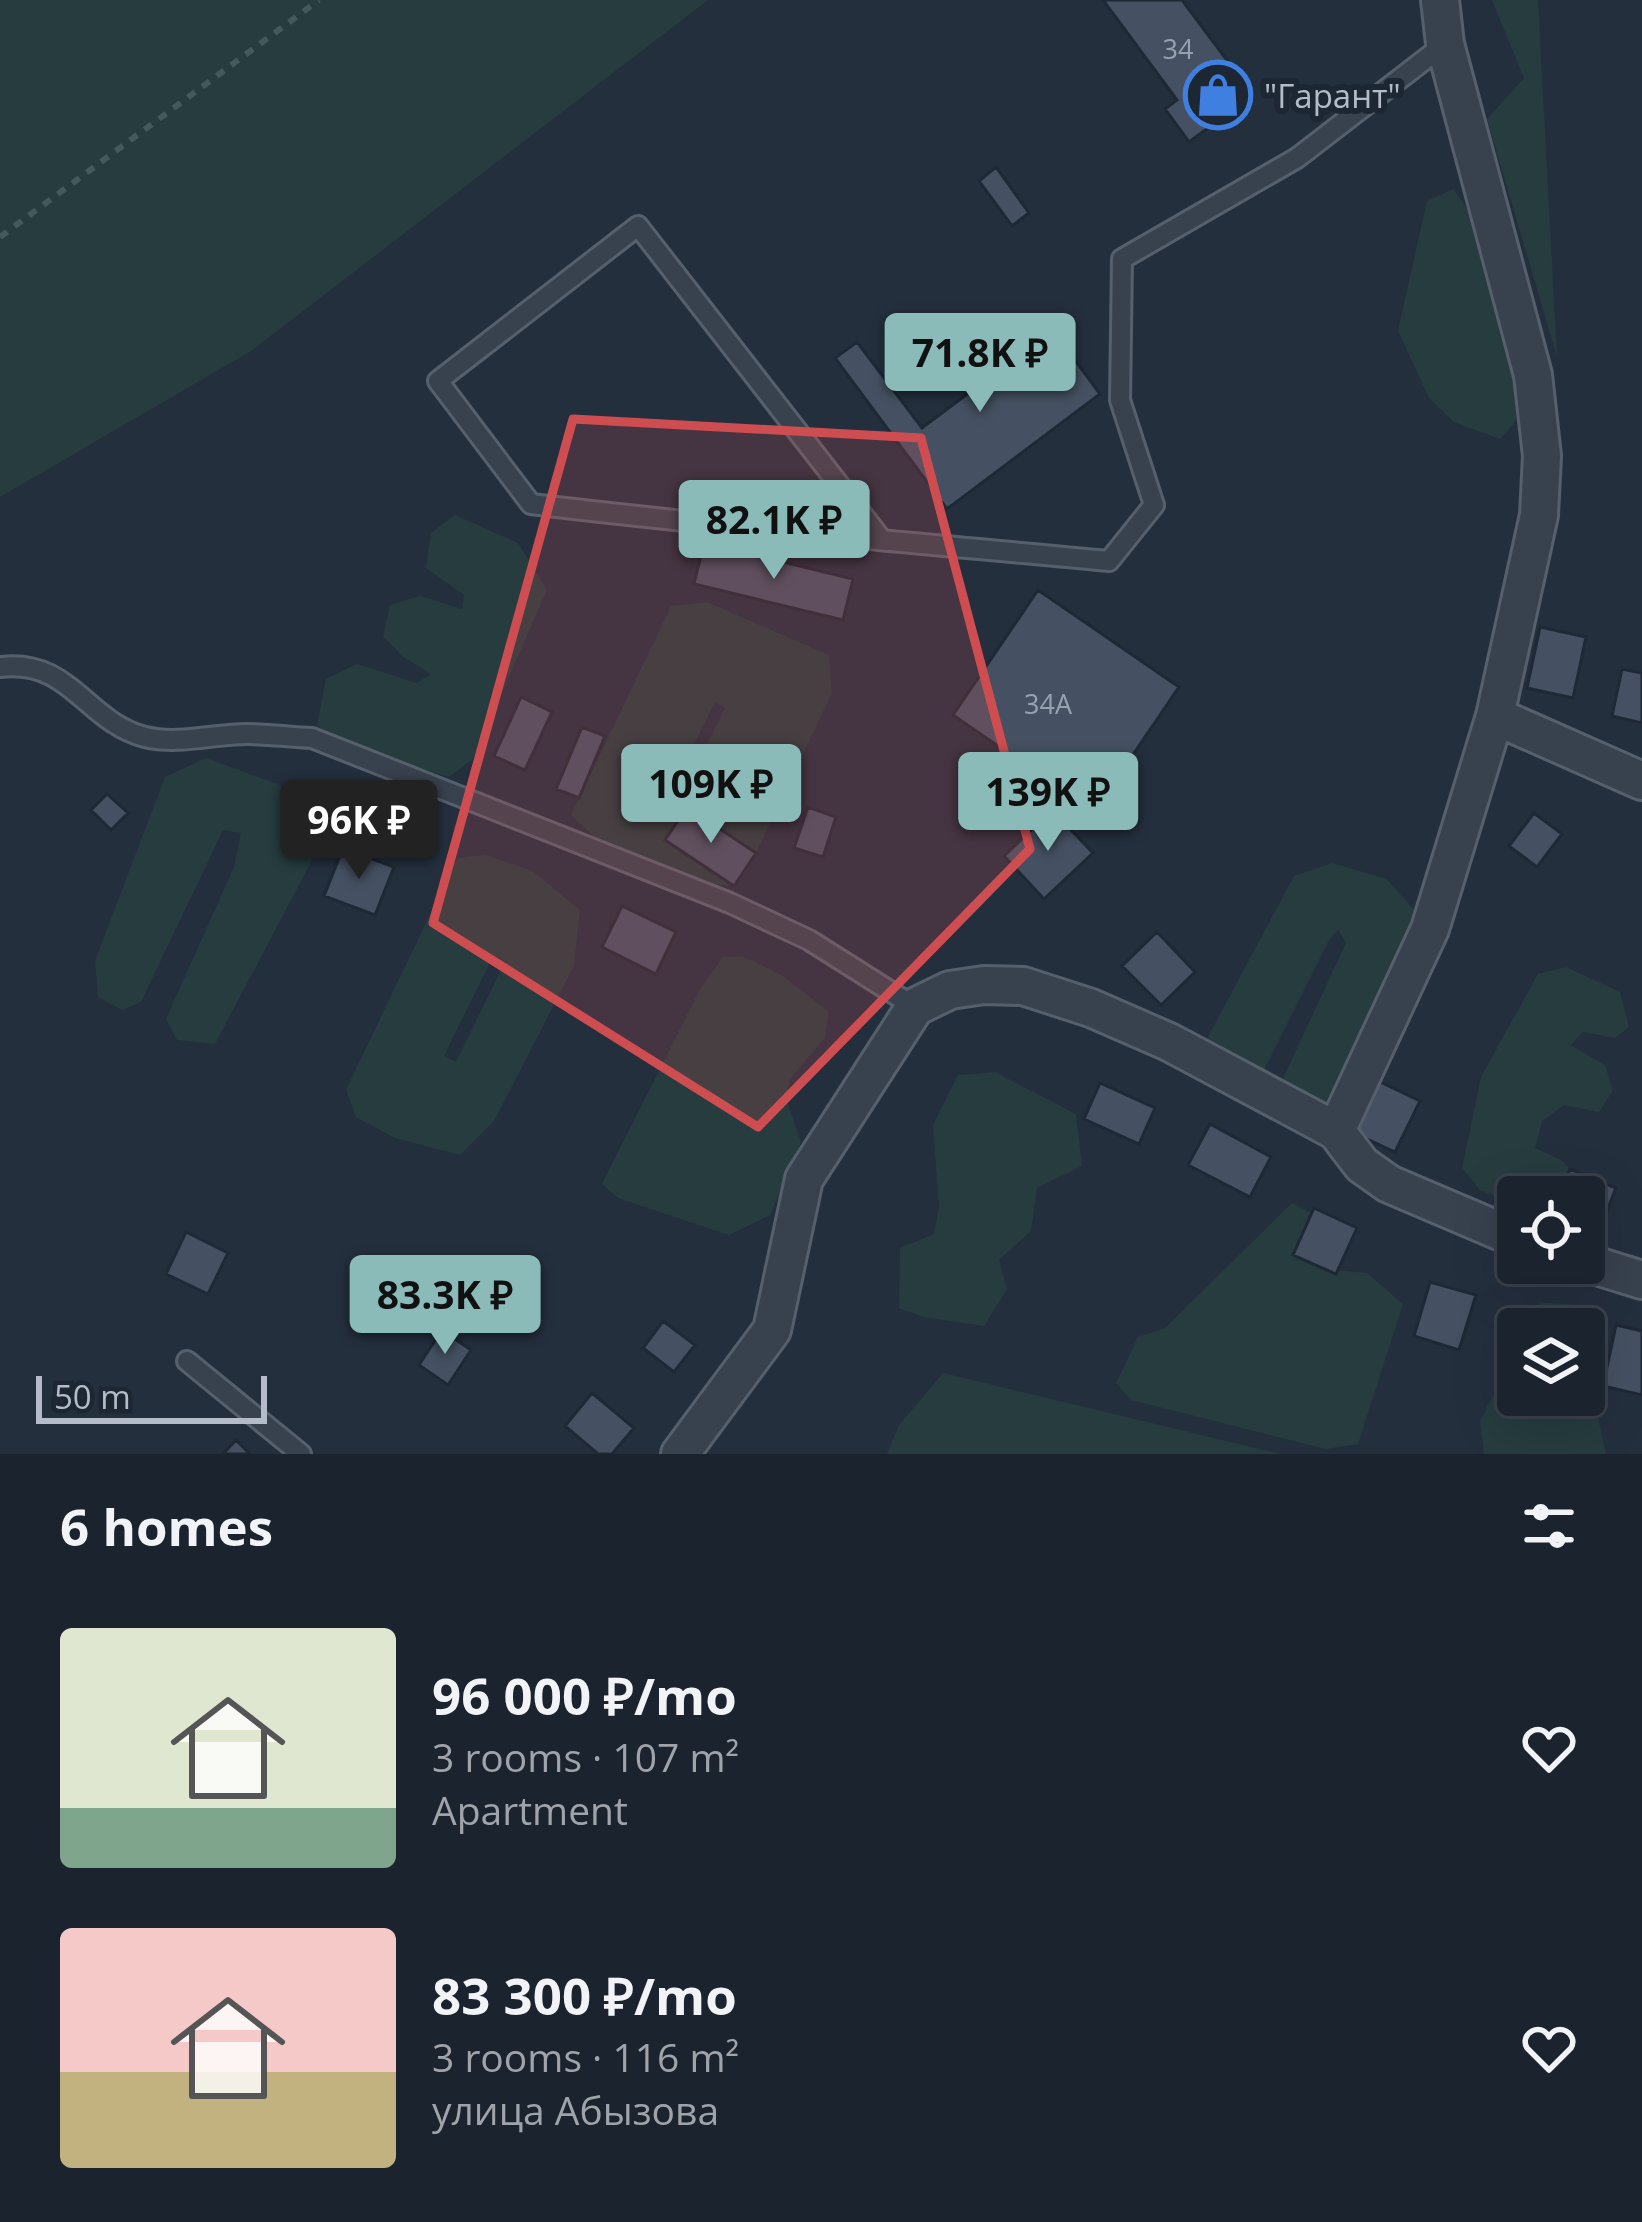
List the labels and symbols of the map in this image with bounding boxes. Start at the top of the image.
house number: 34 [1163,30,1193,67]
shop icon: "Гарант" [1183,60,1253,130]
place label: "Гарант" [1264,73,1401,118]
pin: 71.8K ₽ [869,313,1091,415]
pin: 82.1K ₽ [663,480,885,582]
house number: 34А [1024,685,1073,722]
pin: 109K ₽ [613,744,809,846]
pin: 139K ₽ [950,752,1146,854]
pin: 96K ₽ [275,780,443,882]
pin: 83.3K ₽ [334,1255,556,1357]
scale bar [36,1370,267,1423]

